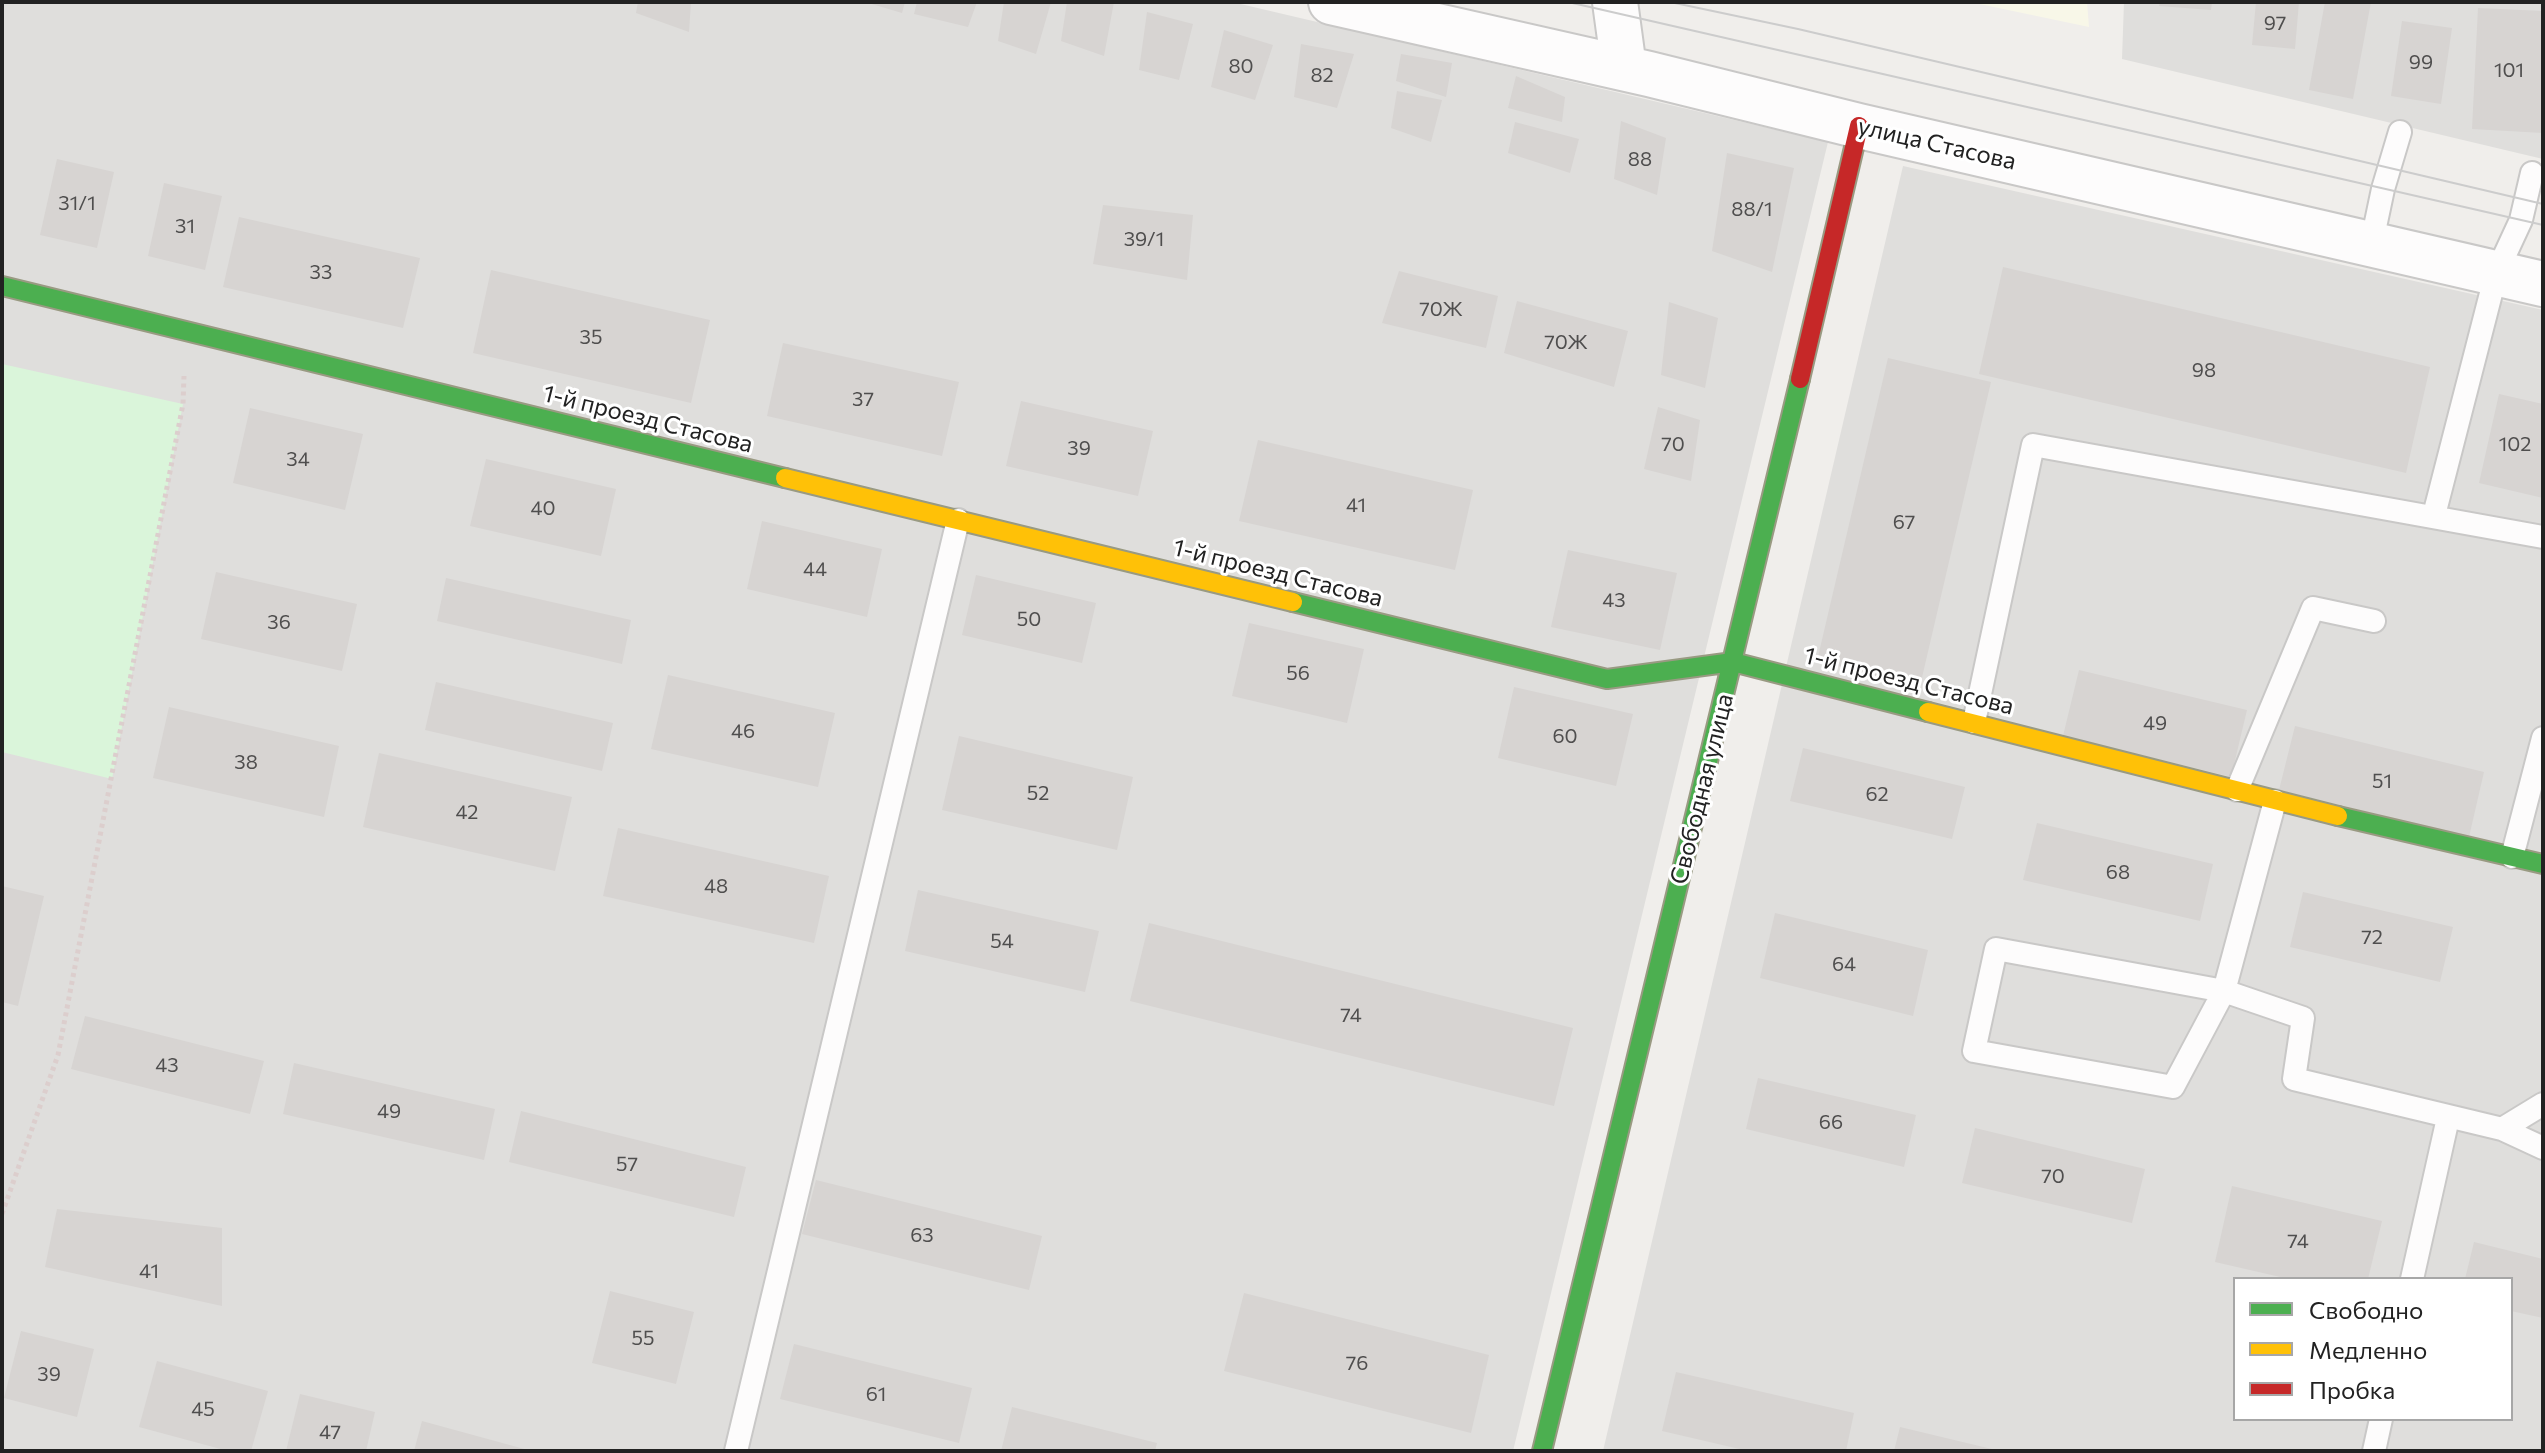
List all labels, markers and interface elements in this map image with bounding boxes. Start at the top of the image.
house number: 97 [2264,11,2286,35]
house number: 99 [2409,50,2433,74]
house number: 80 [1228,54,1254,78]
house number: 101 [2494,58,2524,82]
house number: 82 [1310,63,1334,87]
street label: улица Стасова [1855,112,2019,176]
house number: 88 [1628,147,1652,171]
house number: 31/1 [58,191,96,215]
house number: 88/1 [1731,197,1773,221]
house number: 31 [175,214,195,238]
house number: 39/1 [1124,227,1164,251]
house number: 33 [310,260,332,284]
house number: 70Ж [1419,297,1463,321]
house number: 35 [580,325,602,349]
house number: 70Ж [1544,330,1588,354]
house number: 98 [2192,358,2216,382]
street label: 1-й проезд Стасова [540,379,756,459]
house number: 37 [852,387,874,411]
house number: 70 [1661,432,1685,456]
house number: 102 [2499,432,2531,456]
house number: 39 [1067,436,1091,460]
house number: 34 [286,447,310,471]
house number: 41 [1346,493,1366,517]
house number: 40 [530,496,556,520]
house number: 67 [1893,510,1915,534]
street label: 1-й проезд Стасова [1170,533,1386,613]
house number: 44 [803,557,827,581]
house number: 43 [1602,588,1626,612]
house number: 50 [1017,607,1041,631]
house number: 36 [267,610,291,634]
street label: 1-й проезд Стасова [1801,641,2017,721]
house number: 56 [1286,661,1310,685]
street label: Свободная улица [1664,691,1740,887]
house number: 49 [2143,711,2167,735]
house number: 46 [731,719,755,743]
house number: 60 [1552,724,1578,748]
house number: 38 [234,750,258,774]
house number: 51 [2372,769,2392,793]
house number: 52 [1027,781,1049,805]
house number: 62 [1865,782,1889,806]
house number: 42 [456,800,478,824]
house number: 68 [2106,860,2130,884]
house number: 48 [704,874,728,898]
house number: 72 [2361,925,2383,949]
house number: 54 [990,929,1014,953]
house number: 64 [1832,952,1856,976]
house number: 74 [1340,1003,1362,1027]
house number: 43 [155,1053,179,1077]
house number: 49 [377,1099,401,1123]
house number: 66 [1819,1110,1843,1134]
house number: 57 [616,1152,638,1176]
house number: 70 [2041,1164,2065,1188]
house number: 63 [910,1223,934,1247]
house number: 74 [2287,1229,2309,1253]
house number: 41 [139,1259,159,1283]
legend [2233,1277,2513,1421]
text: Свободно [2309,1295,2423,1324]
house number: 55 [632,1326,654,1350]
text: Медленно [2309,1335,2427,1364]
house number: 76 [1346,1351,1368,1375]
house number: 39 [37,1362,61,1386]
text: Пробка [2309,1375,2395,1404]
house number: 61 [866,1382,886,1406]
house number: 45 [191,1397,215,1421]
house number: 47 [319,1420,341,1444]

